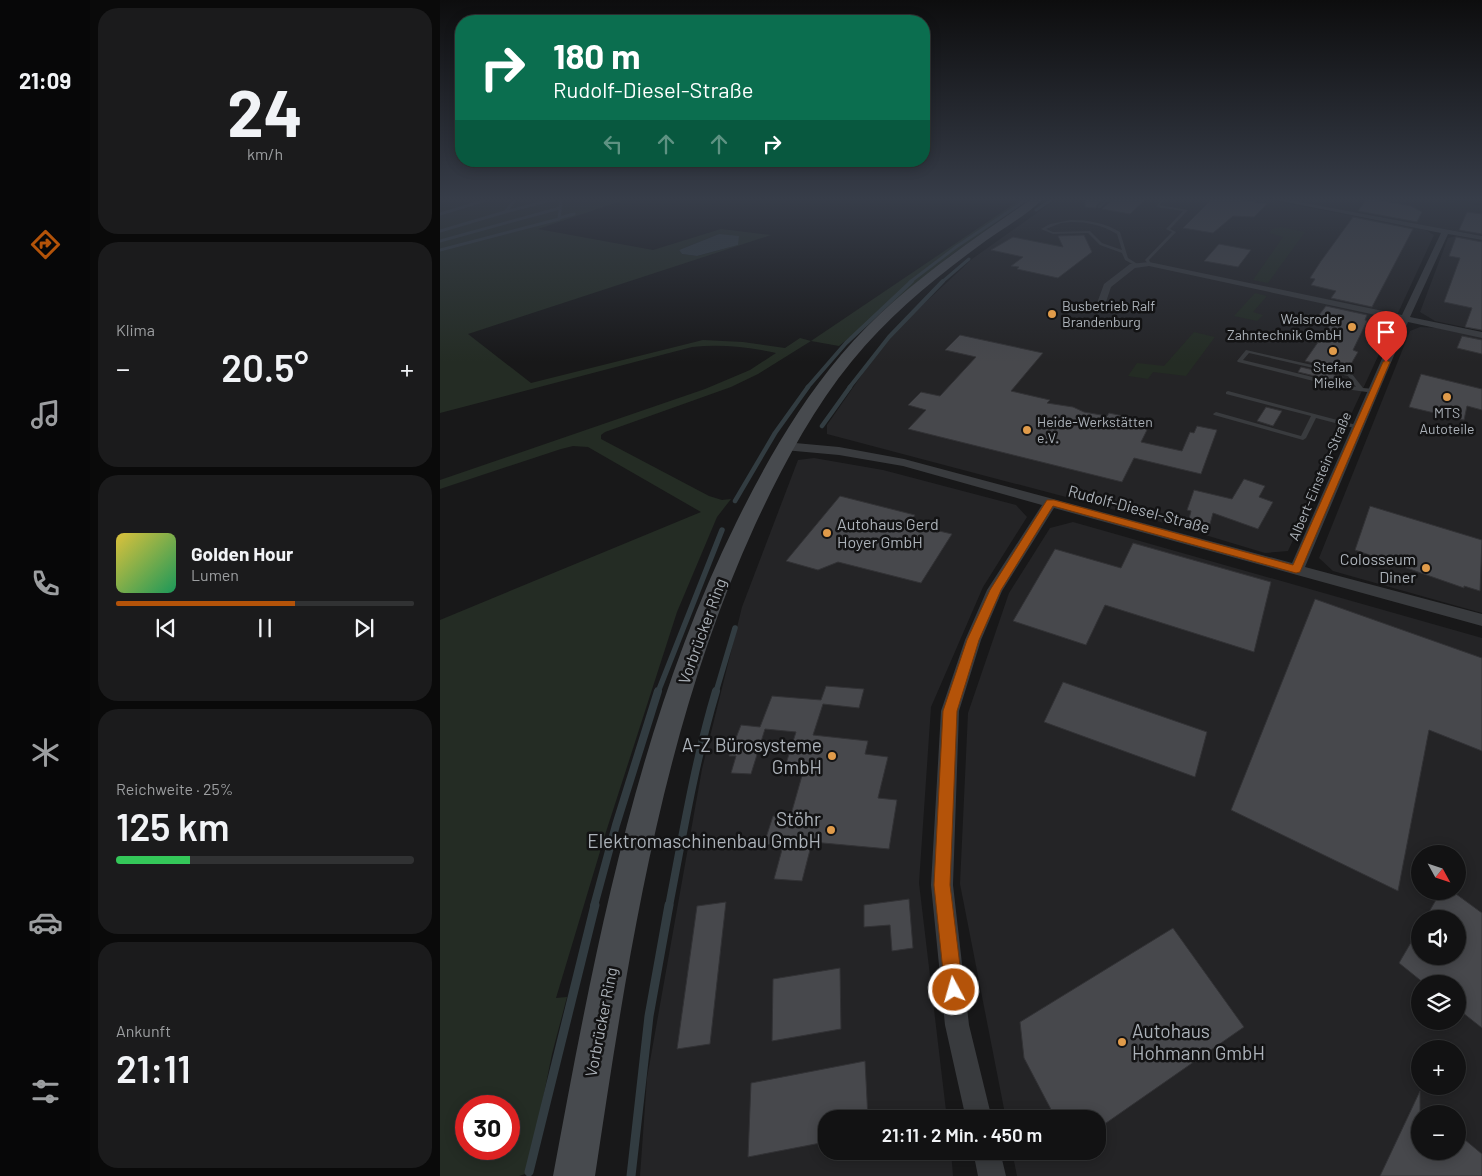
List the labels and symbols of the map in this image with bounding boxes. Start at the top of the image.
place label: Busbetrieb Ralf Brandenburg [1062,297,1155,330]
marker: Busbetrieb Ralf Brandenburg [1046,308,1058,320]
place label: Walsroder Zahntechnik GmbH [1227,310,1342,343]
pin [1365,311,1407,362]
marker: Walsroder Zahntechnik GmbH [1346,321,1358,333]
marker: Stefan Mielke [1327,345,1339,357]
place label: Stefan Mielke [1313,358,1353,391]
marker: MTS Autoteile [1441,391,1453,403]
place label: MTS Autoteile [1419,404,1475,437]
street label: Albert-Einstein-Straße [1285,409,1354,543]
place label: Heide-Werkstätten e.V. [1037,413,1153,446]
marker: Heide-Werkstätten e.V. [1021,424,1033,436]
street label: Rudolf-Diesel-Straße [1066,480,1212,537]
place label: Autohaus Gerd Hoyer GmbH [837,514,939,551]
marker: Autohaus Gerd Hoyer GmbH [821,527,833,539]
place label: Colosseum Diner [1340,549,1416,586]
marker: Colosseum Diner [1420,562,1432,574]
street label: Vorbrücker Ring [674,575,729,686]
place label: A-Z Bürosysteme GmbH [682,733,822,778]
marker: A-Z Bürosysteme GmbH [826,750,838,762]
place label: Stöhr Elektromaschinenbau GmbH [587,807,821,852]
marker: Stöhr Elektromaschinenbau GmbH [825,824,837,836]
north arrow [1411,845,1466,900]
position arrow [927,963,979,1015]
street label: Vorbrücker Ring [581,966,620,1078]
place label: Autohaus Hohmann GmbH [1132,1019,1265,1064]
marker: Autohaus Hohmann GmbH [1116,1036,1128,1048]
speed limit sign: 30 [455,1095,520,1160]

